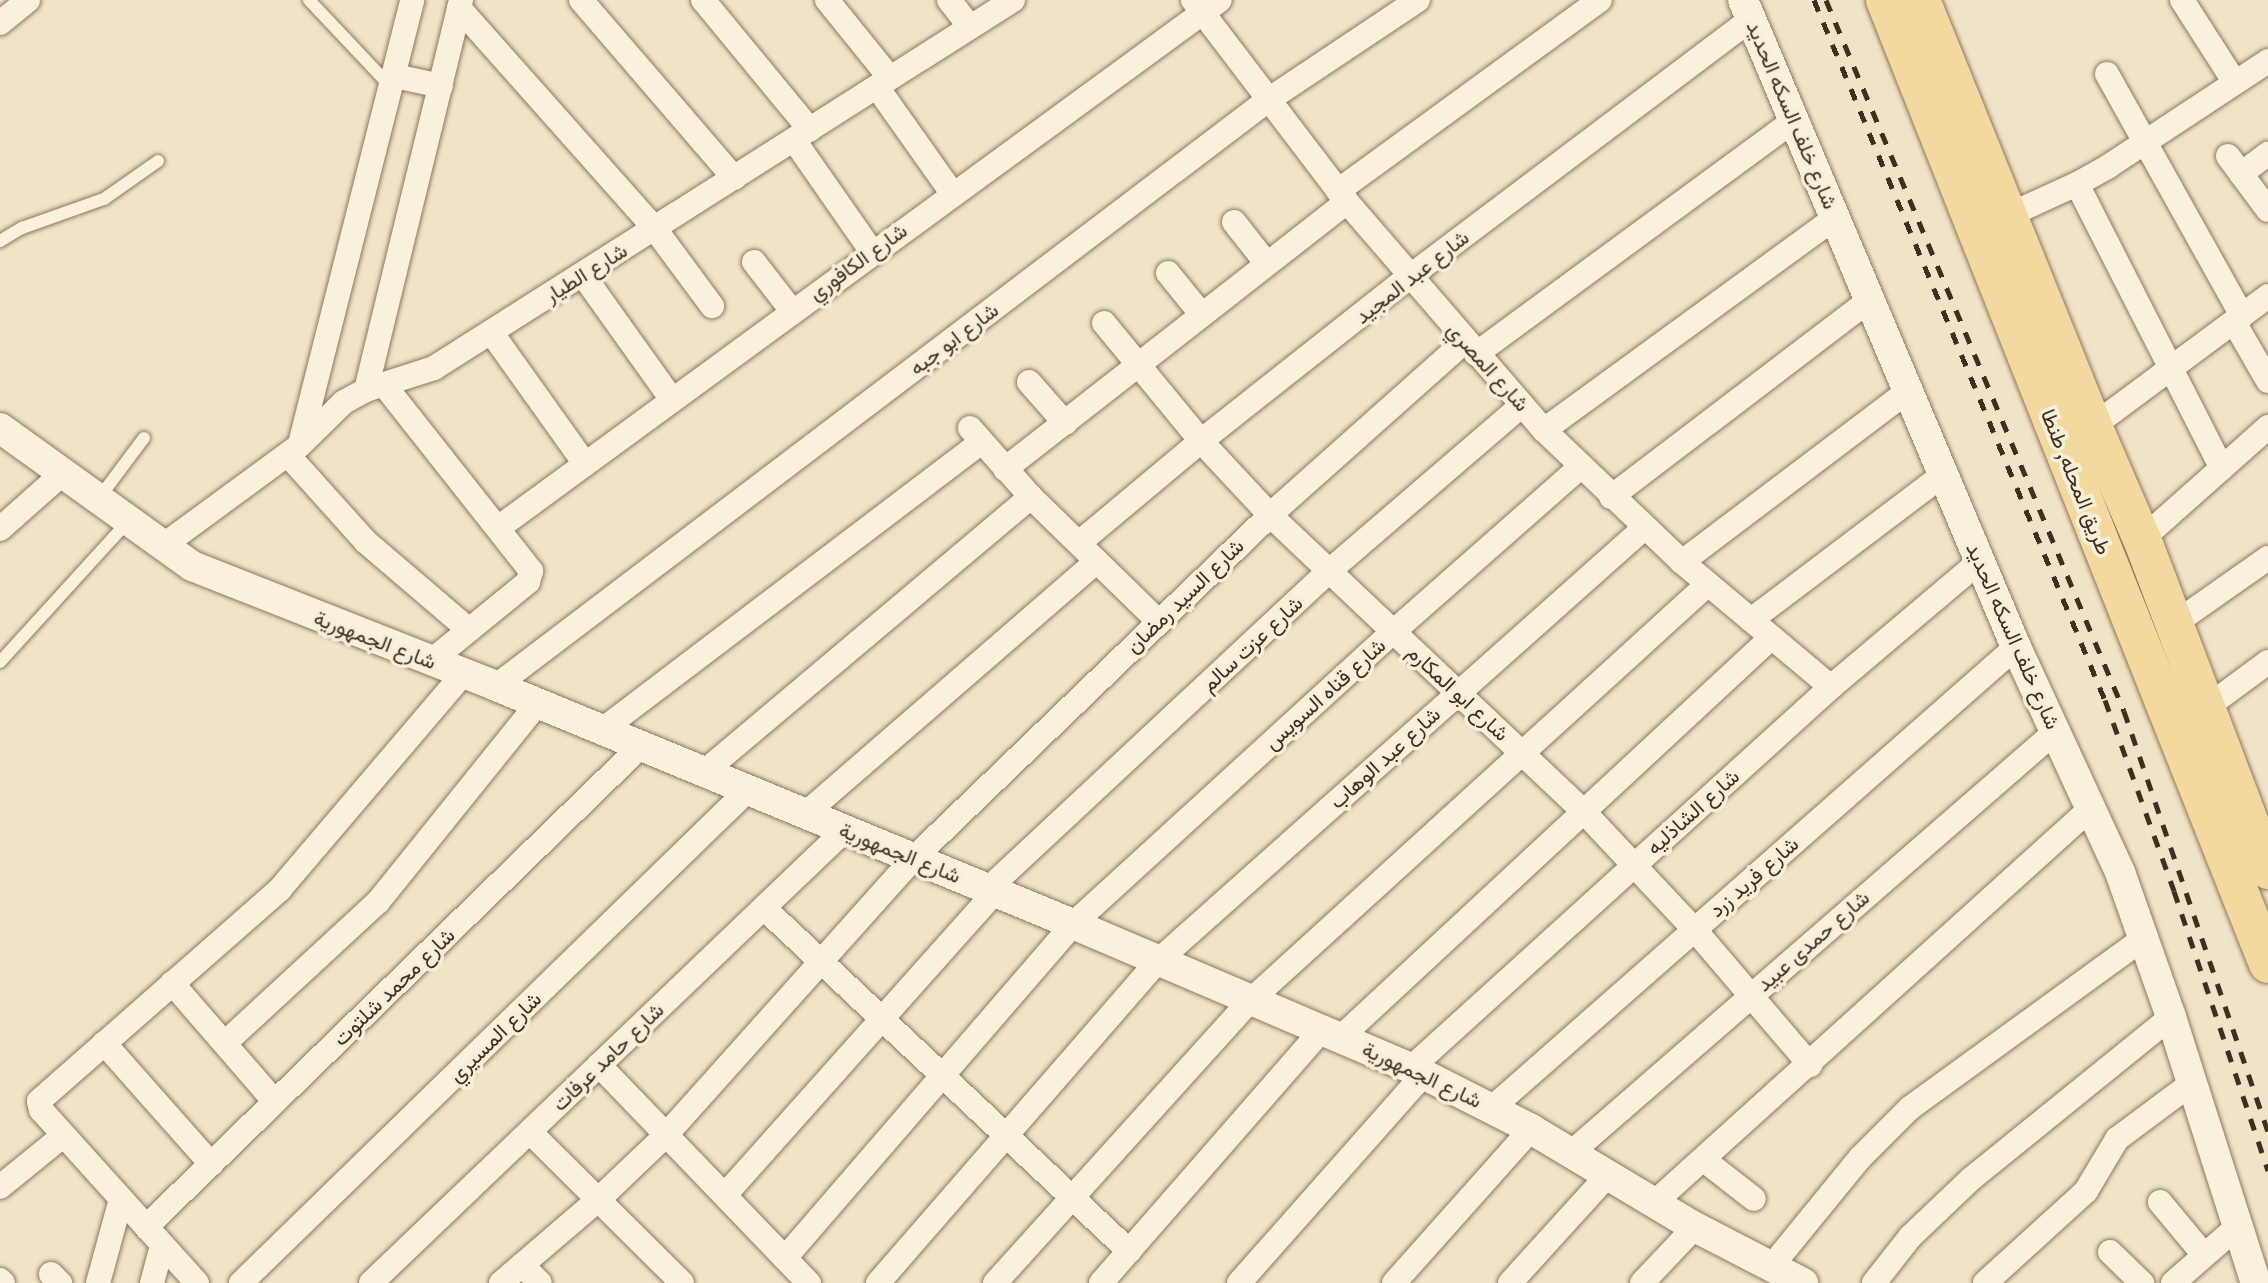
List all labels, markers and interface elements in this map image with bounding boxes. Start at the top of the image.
street label: شارع خلف السكه الحديد [1741,17,1843,213]
street label: شارع الكافوري [804,218,912,306]
street label: شارع عبد المجيد [1350,225,1474,329]
street label: شارع الطيار [540,238,632,308]
street label: شارع ابو جبه [905,297,1003,381]
street label: شارع المصري [1441,317,1535,417]
street label: طريق المحله, طنطا [2035,405,2117,559]
street label: شارع السيد رمضان [1121,533,1249,659]
street label: شارع خلف السكه الحديد [1960,539,2066,733]
street label: شارع عزت سالم [1196,591,1308,697]
street label: شارع الجمهورية [310,605,440,675]
street label: شارع قناه السويس [1259,633,1391,755]
street label: شارع ابو المكارم [1402,640,1514,746]
street label: شارع عبد الوهاب [1324,702,1446,814]
street label: شارع الشاذليه [1641,764,1745,860]
street label: شارع الجمهورية [836,817,964,889]
street label: شارع فريد زرد [1704,831,1804,923]
street label: شارع حمدى عبيد [1751,885,1875,997]
street label: شارع محمد شلتوت [328,923,460,1051]
street label: شارع المسيري [443,987,547,1087]
street label: شارع حامد عرفات [547,998,669,1116]
street label: شارع الجمهورية [1358,1036,1486,1114]

